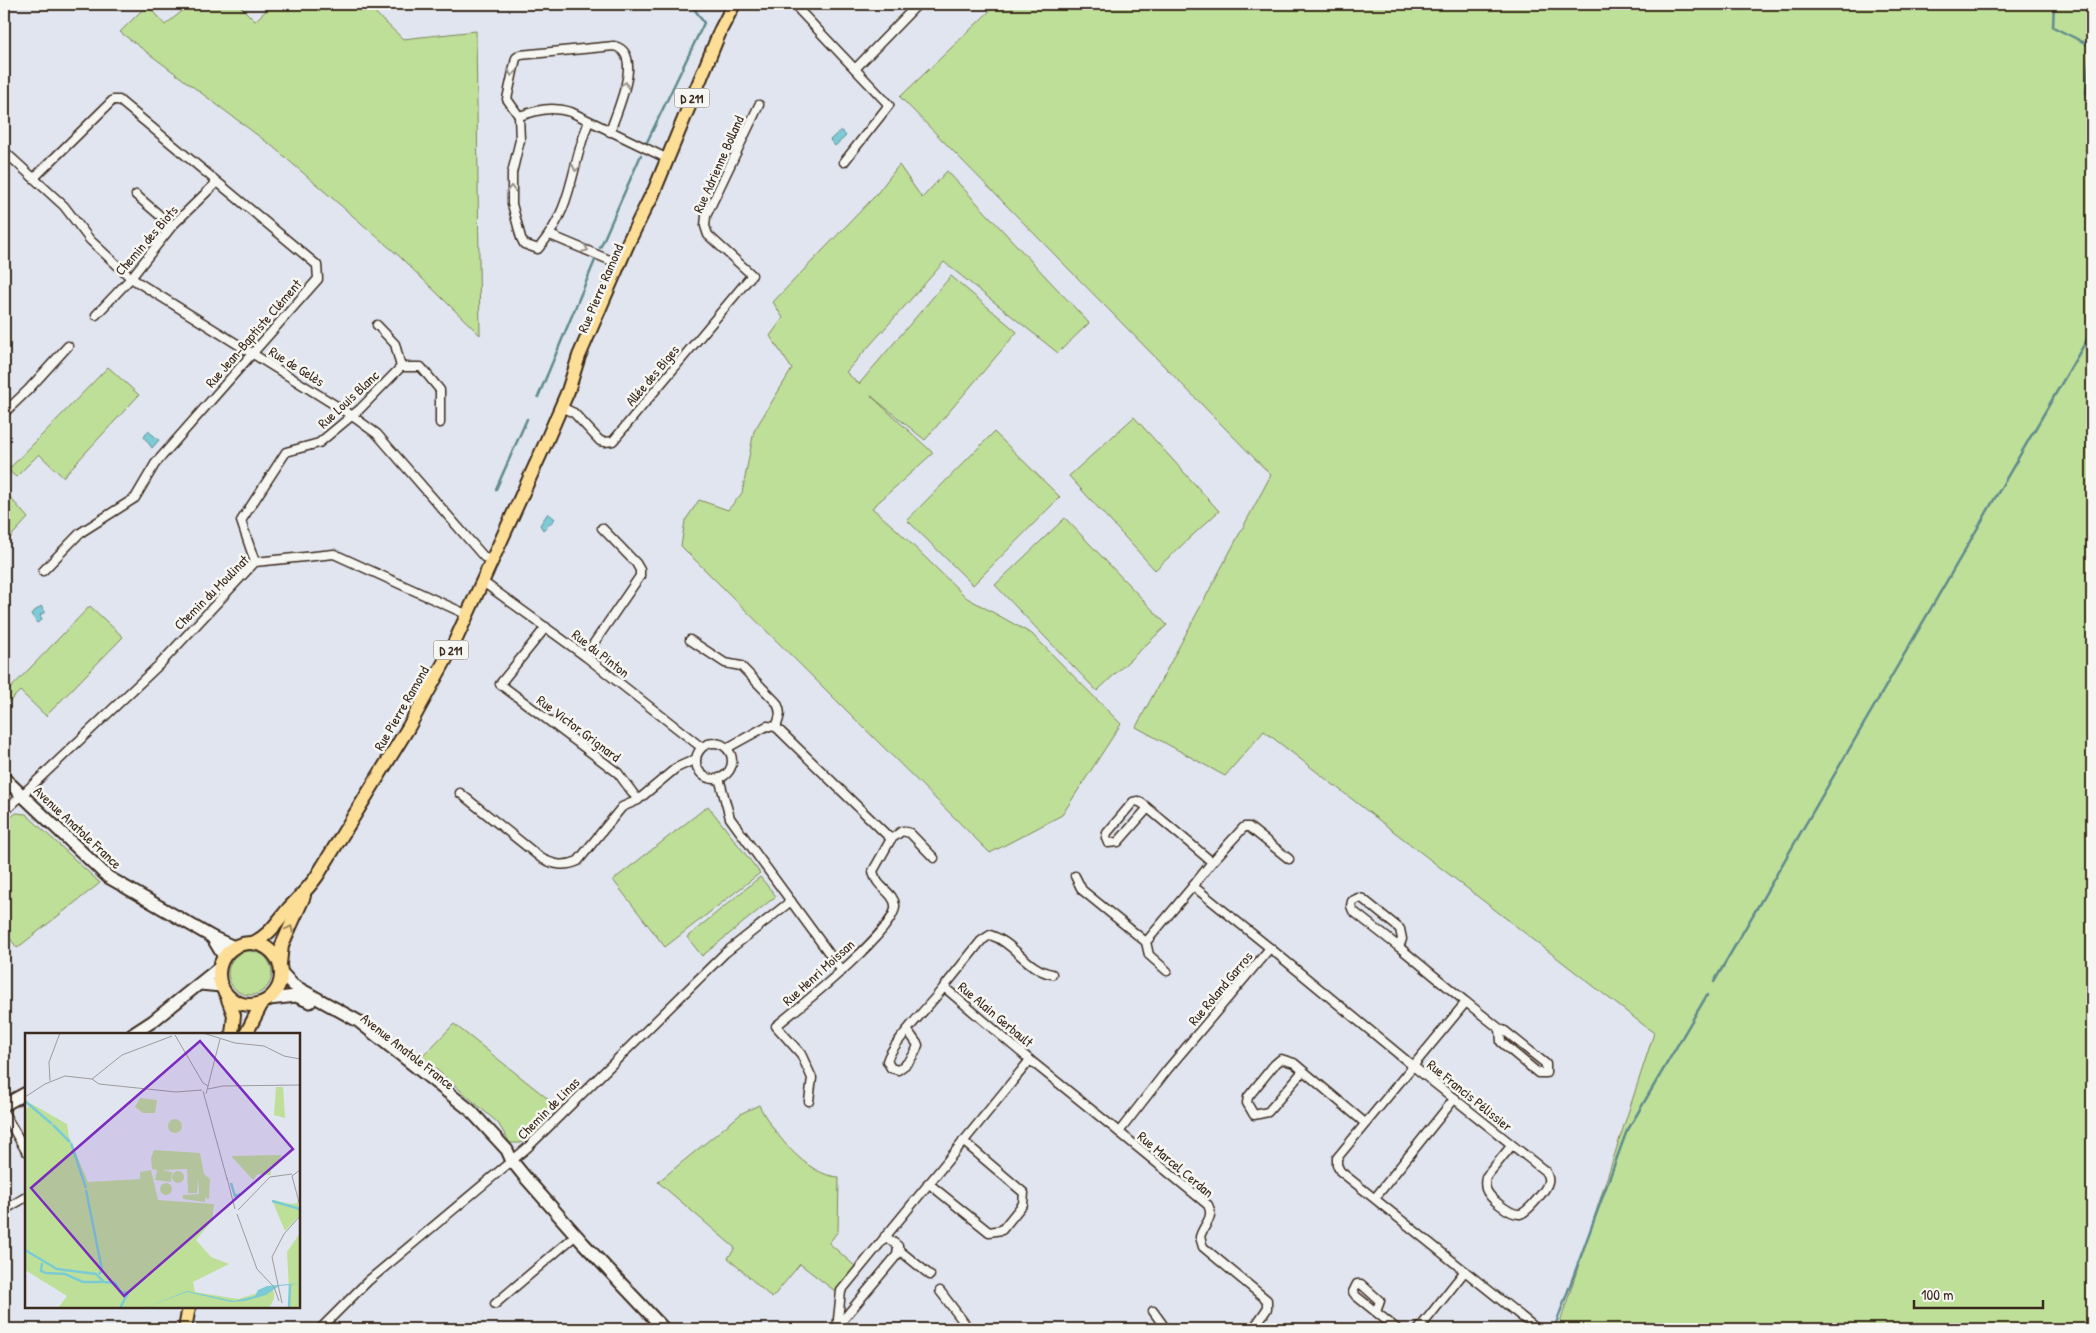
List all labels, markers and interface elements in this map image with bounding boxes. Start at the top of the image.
one-way arrow [507,69,517,77]
one-way arrow [619,81,629,90]
road number: D 211 [674,89,710,108]
street label: Rue Adrienne Bolland [688,112,748,216]
one-way arrow [571,163,582,172]
one-way arrow [506,184,516,192]
street label: Chemin des Biots [110,201,182,279]
street label: Rue Pierre Ramond [573,240,627,335]
one-way arrow [580,243,589,253]
street label: Rue Jean-Baptiste Clément [201,275,306,392]
street label: Allée des Biges [621,340,684,410]
street label: Rue de Gelès [266,342,328,390]
street label: Rue Louis Blanc [313,365,383,432]
street label: Chemin du Moulinat [169,550,253,634]
street label: Rue du Pinton [568,625,634,681]
road number: D 211 [434,640,468,660]
street label: Rue Pierre Ramond [369,662,433,754]
street label: Rue Victor Grignard [533,690,625,767]
street label: Avenue Anatole France [30,781,126,873]
one-way arrow [284,925,294,934]
street label: Rue Henri Moissan [778,935,858,1009]
street label: Rue Roland Garros [1183,947,1257,1029]
street label: Rue Alain Gerbault [954,977,1038,1051]
street label: Avenue Anatole France [357,1008,459,1094]
inset map [25,1033,300,1308]
street label: Rue Francis Pélissier [1423,1055,1517,1136]
street label: Chemin de Linas [513,1073,583,1143]
street label: Rue Marcel Cerdan [1134,1127,1218,1201]
scale bar [1914,1278,2042,1310]
text: 100 m [1921,1284,1954,1305]

